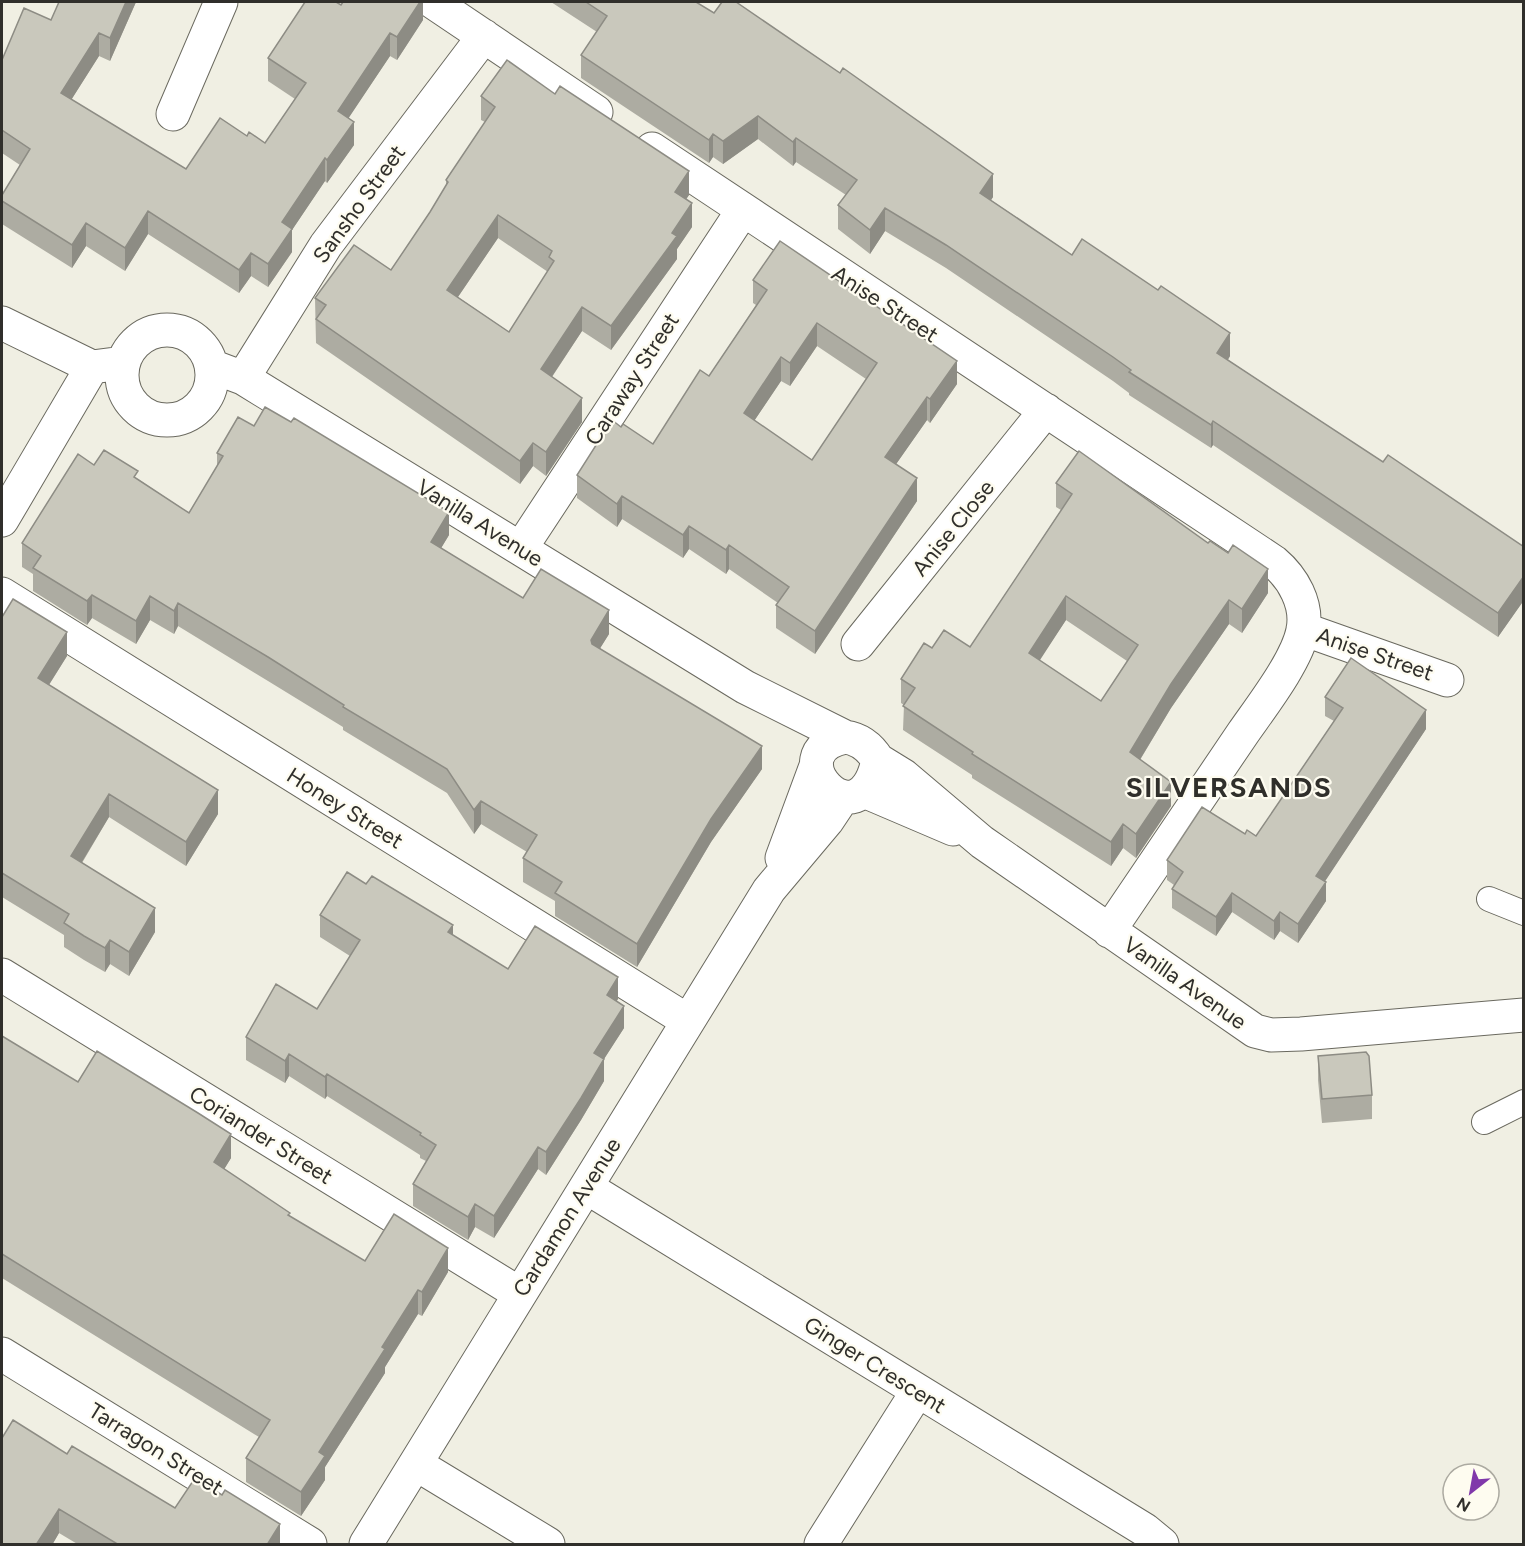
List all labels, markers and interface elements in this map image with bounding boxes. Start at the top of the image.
street label: Sansho Street [307,140,411,268]
street label: Anise Street [827,260,943,348]
street label: Caraway Street [579,308,685,450]
street label: Vanilla Avenue [412,473,548,573]
street label: Anise Close [906,475,1000,581]
street label: Anise Street [1313,621,1437,687]
street label: Honey Street [282,762,408,854]
district label: SILVERSANDS [1126,770,1332,804]
street label: Vanilla Avenue [1118,931,1252,1035]
street label: Coriander Street [184,1080,338,1190]
street label: Cardamon Avenue [507,1133,627,1301]
street label: Ginger Crescent [799,1311,951,1419]
street label: Tarragon Street [84,1397,228,1501]
north arrow [1441,1462,1501,1522]
text: N [1453,1493,1474,1516]

